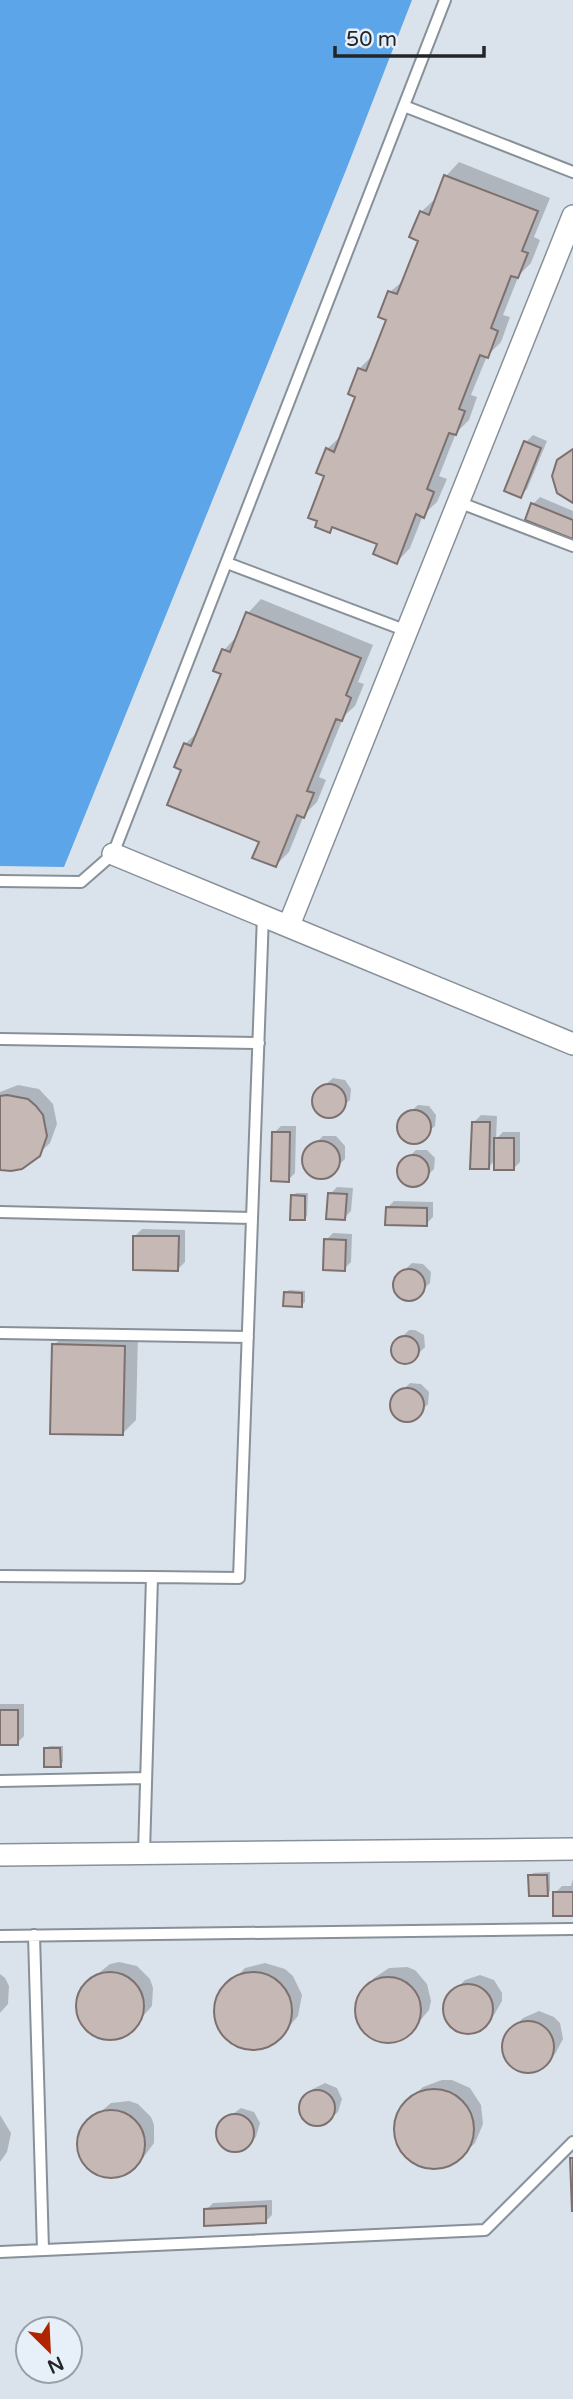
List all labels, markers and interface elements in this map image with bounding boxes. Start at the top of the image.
scale bar [335,14,484,58]
text: 50 m [346,27,397,52]
north arrow [14,2315,84,2385]
text: N [44,2351,67,2378]

